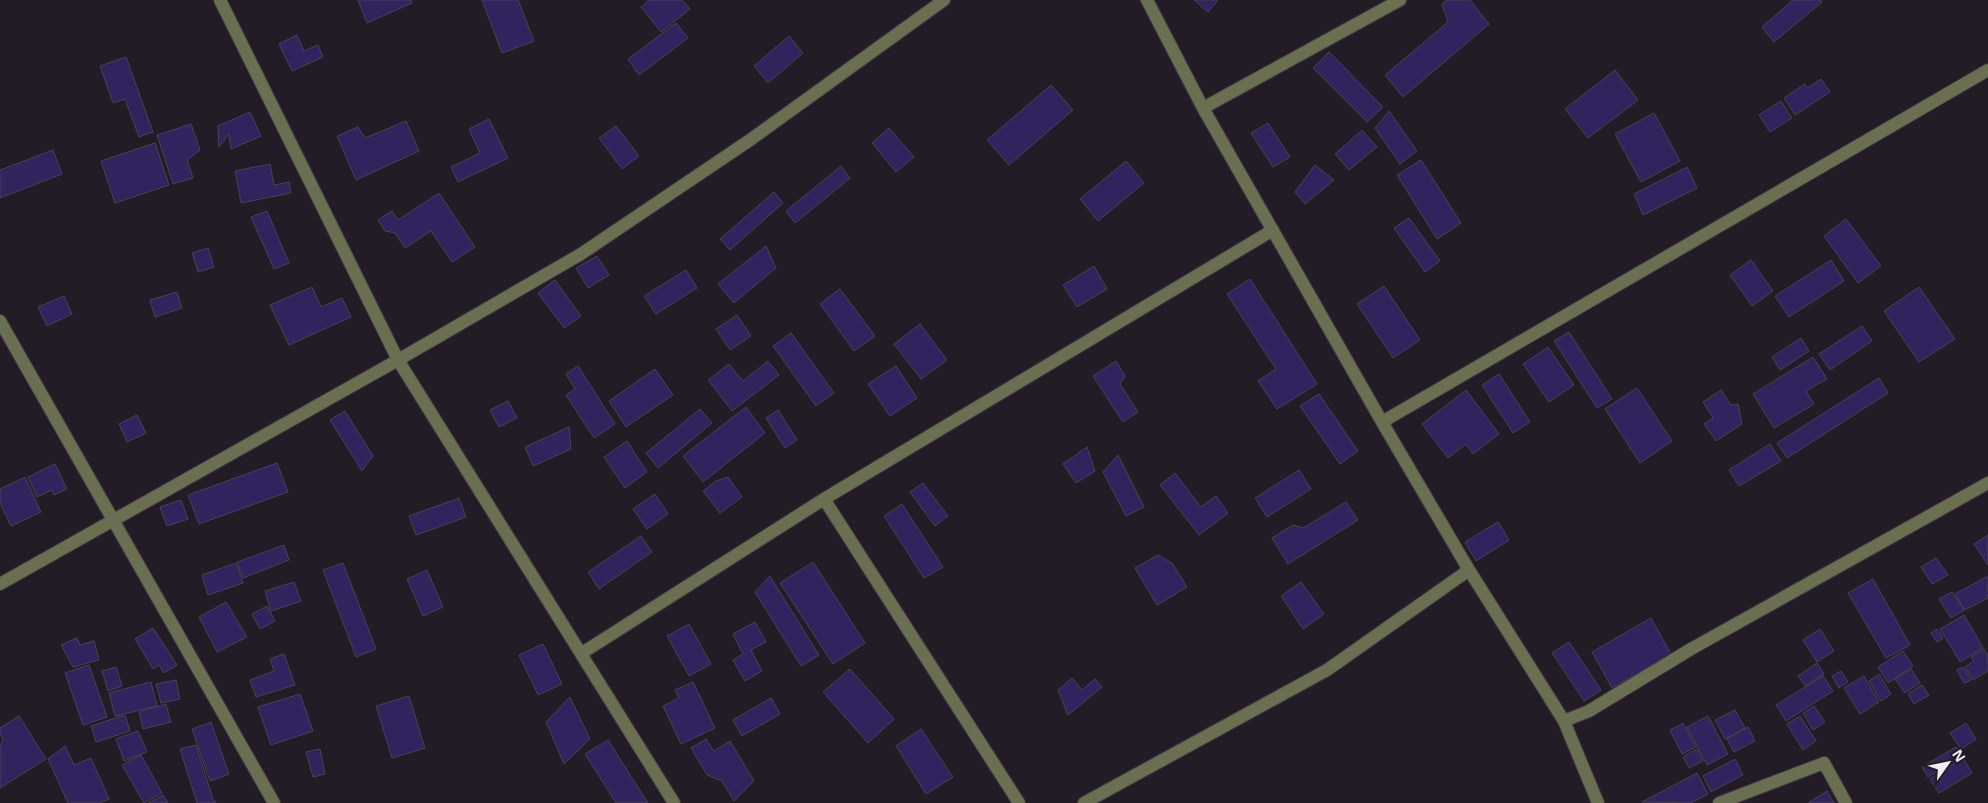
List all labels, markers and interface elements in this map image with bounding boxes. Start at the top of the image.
north arrow [1923,738,1973,788]
text: N [1948,746,1970,766]

